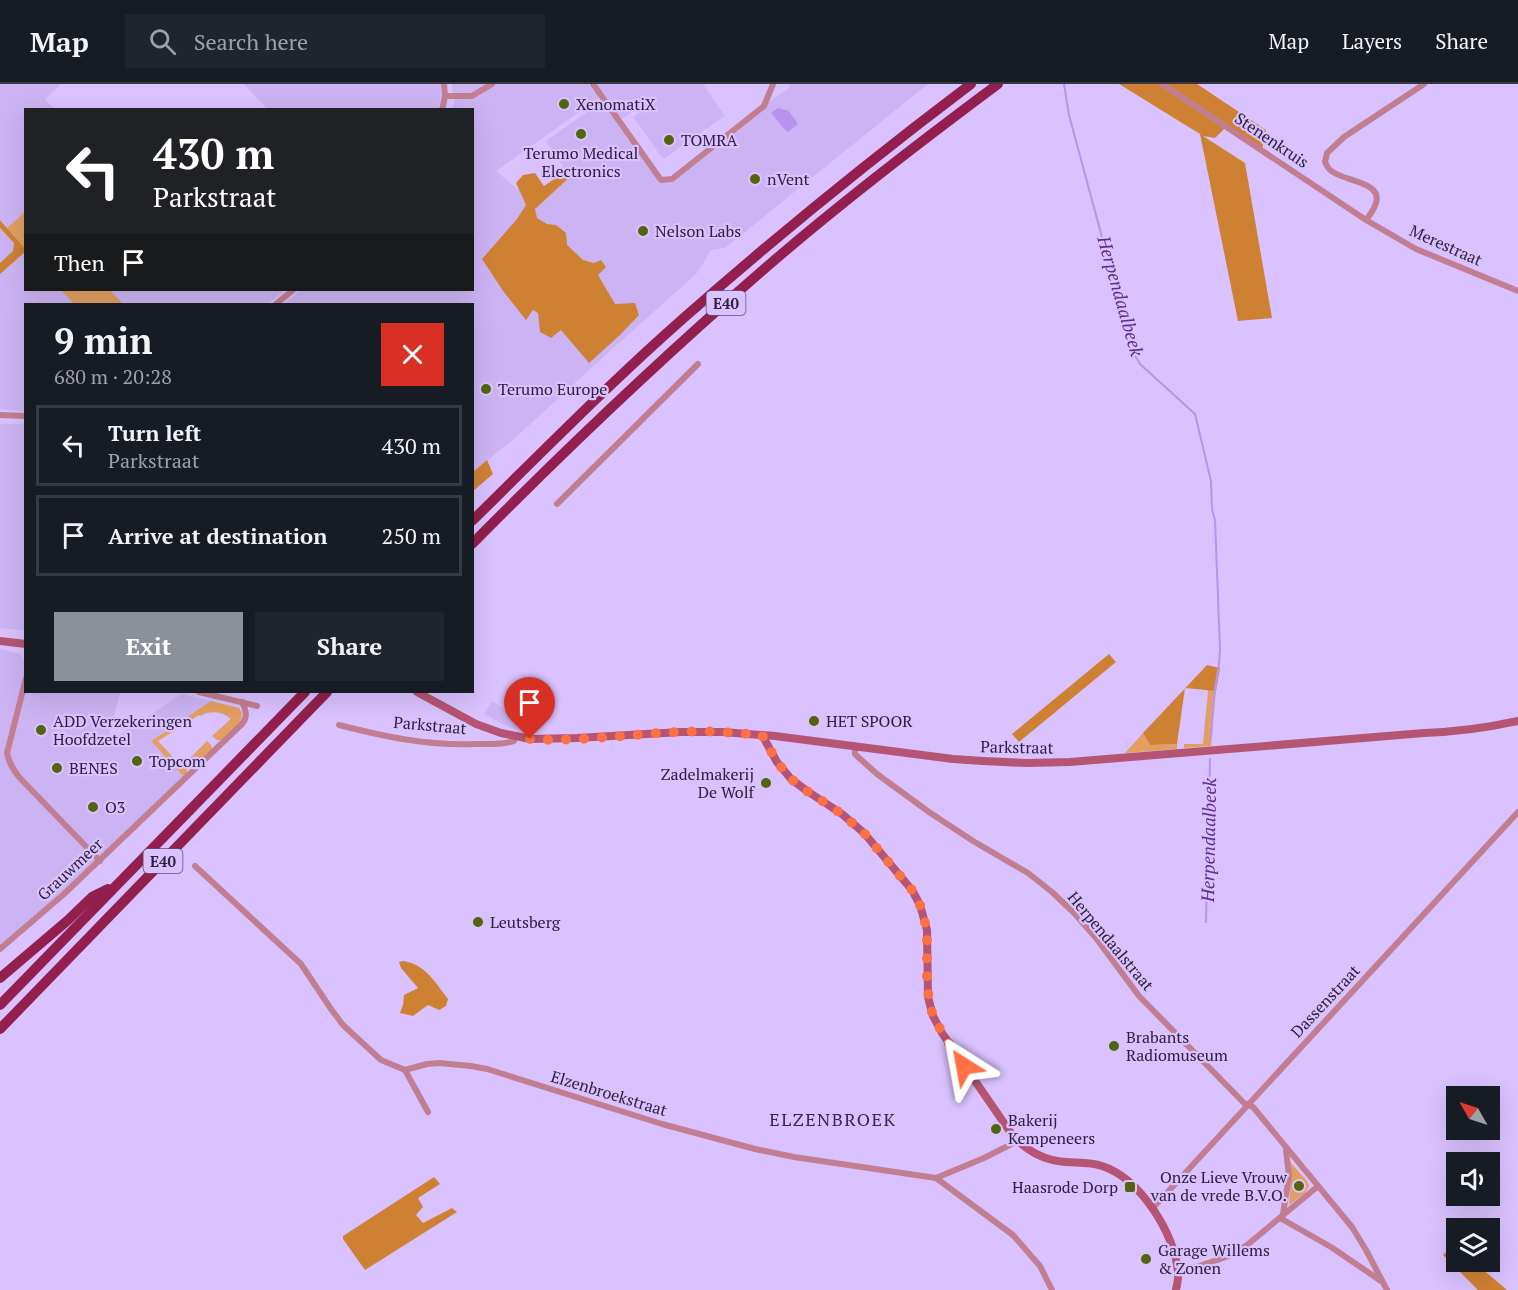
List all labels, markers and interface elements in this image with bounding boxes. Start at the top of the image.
search box [125,14,545,68]
text: Map [30,23,89,60]
icon: search [146,25,179,58]
text: Search here [194,27,308,56]
text: Map [1268,27,1309,55]
text: Layers [1342,27,1402,55]
text: Share [1435,27,1488,55]
place label: XenomatiX [576,93,656,115]
marker: XenomatiX [557,97,571,111]
street label: Stenenkruis [1231,107,1313,173]
text: 430 m [153,125,274,181]
marker: Terumo Medical Electronics [574,127,588,141]
place label: TOMRA [681,129,737,151]
icon: left [54,132,132,210]
marker: TOMRA [662,133,676,147]
place label: Terumo Medical Electronics [524,142,639,182]
place label: nVent [767,168,810,190]
marker: nVent [748,172,762,186]
text: Parkstraat [153,179,276,215]
street label: Merestraat [1406,219,1486,271]
place label: Nelson Labs [655,220,741,242]
marker: Nelson Labs [636,224,650,238]
water label: Herpendaalbeek [1092,232,1150,359]
icon: arrive [117,246,150,279]
text: Then [54,248,105,277]
road number: E40 [706,291,746,315]
text: 9 min [54,317,152,364]
button: close [381,323,444,386]
text: 680 m · 20:28 [54,363,172,390]
place label: Terumo Europe [498,378,607,400]
marker: Terumo Europe [479,382,493,396]
text: Turn left [108,418,201,447]
icon: left [57,429,90,462]
text: 430 m [381,431,441,460]
text: Parkstraat [108,447,199,474]
icon: arrive [57,519,90,552]
text: Arrive at destination [108,521,327,550]
text: 250 m [381,521,441,550]
button: Exit [54,612,243,681]
button: Share [255,612,444,681]
pin [504,677,555,739]
icon: arrive [513,686,546,719]
place label: ADD Verzekeringen Hoofdzetel [53,710,192,750]
place label: HET SPOOR [826,710,913,732]
street label: Parkstraat [393,711,467,739]
marker: HET SPOOR [807,714,821,728]
marker: ADD Verzekeringen Hoofdzetel [34,723,48,737]
street label: Parkstraat [980,735,1054,759]
place label: Topcom [149,750,206,772]
marker: Topcom [130,754,144,768]
place label: BENES [69,757,118,779]
marker: BENES [50,761,64,775]
place label: Zadelmakerij De Wolf [661,763,756,803]
marker: Zadelmakerij De Wolf [759,776,773,790]
water label: Herpendaalbeek [1195,777,1221,903]
place label: O3 [105,796,125,818]
marker: O3 [86,800,100,814]
street label: Grauwmeer [32,832,108,905]
road number: E40 [144,849,182,873]
street label: Herpendaalstraat [1063,887,1159,995]
place label: Leutsberg [490,911,561,933]
marker: Leutsberg [471,915,485,929]
street label: Dassenstraat [1286,960,1364,1042]
place label: Brabants Radiomuseum [1126,1026,1228,1066]
position arrow [932,1034,996,1098]
marker: Brabants Radiomuseum [1107,1039,1121,1053]
street label: Elzenbroekstraat [548,1065,670,1121]
north arrow [1446,1086,1500,1140]
map controls [1446,1086,1500,1272]
district label: ELZENBROEK [769,1107,897,1131]
place label: Bakerij Kempeneers [1008,1109,1095,1149]
marker: Bakerij Kempeneers [989,1122,1003,1136]
button: sound [1446,1152,1500,1206]
place label: Onze Lieve Vrouw van de vrede B.V.O. [1150,1166,1287,1206]
place label: Haasrode Dorp [1012,1176,1118,1198]
marker: Onze Lieve Vrouw van de vrede B.V.O. [1292,1179,1306,1193]
marker: Haasrode Dorp [1123,1180,1137,1194]
button: layers [1446,1218,1500,1272]
place label: Garage Willems & Zonen [1158,1239,1270,1279]
marker: Garage Willems & Zonen [1139,1252,1153,1266]

